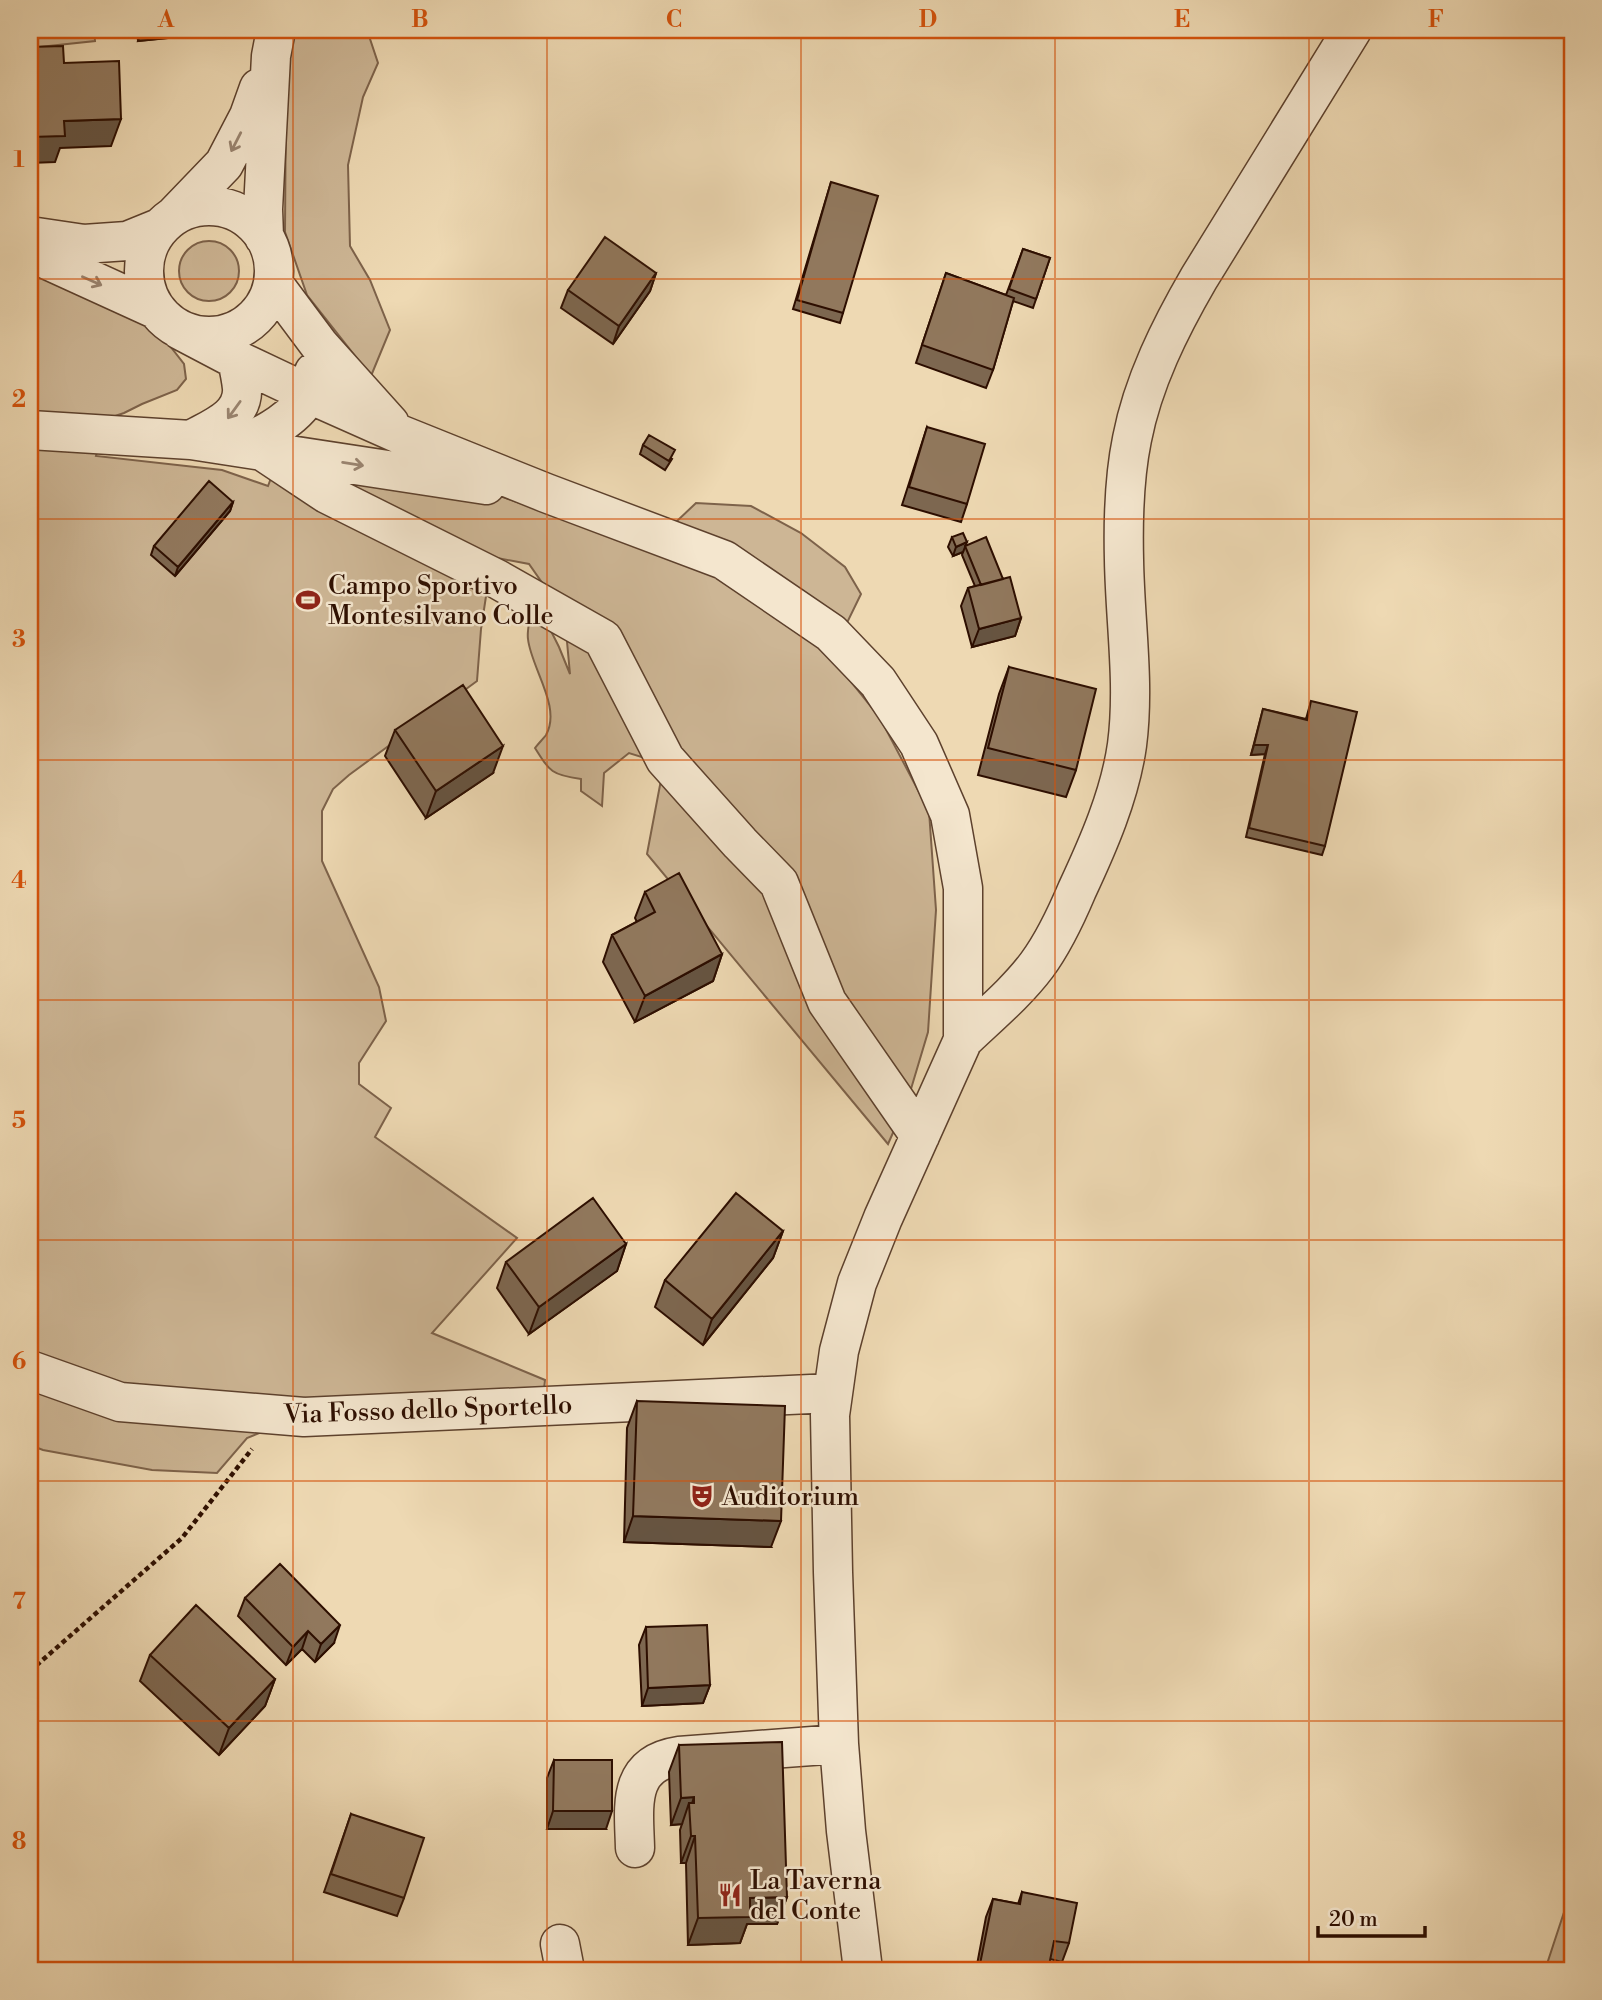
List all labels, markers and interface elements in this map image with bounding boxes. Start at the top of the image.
text: A [157,6,175,34]
text: B [411,6,429,34]
text: C [666,6,682,34]
text: D [919,6,937,34]
text: E [1174,6,1190,34]
text: F [1428,6,1444,34]
one-way arrow [228,131,242,152]
text: 1 [13,146,25,174]
one-way arrow [81,275,102,288]
text: 2 [12,386,26,414]
one-way arrow [227,400,241,419]
one-way arrow [341,458,364,471]
place label: Campo Sportivo Montesilvano Colle [328,570,554,632]
sports icon: Campo Sportivo Montesilvano Colle [294,586,322,614]
text: 3 [12,626,26,654]
text: 4 [11,867,27,895]
text: 5 [12,1107,26,1135]
text: 6 [12,1348,26,1376]
street label: Via Fosso dello Sportello [282,1389,573,1431]
place label: Auditorium [721,1481,859,1513]
theatre icon: Auditorium [688,1482,716,1510]
text: 7 [12,1588,26,1616]
text: 8 [12,1828,26,1856]
place label: La Taverna del Conte [750,1865,882,1927]
restaurant icon: La Taverna del Conte [716,1881,744,1909]
scale bar [1318,1895,1425,1939]
text: 20 m [1329,1907,1378,1933]

